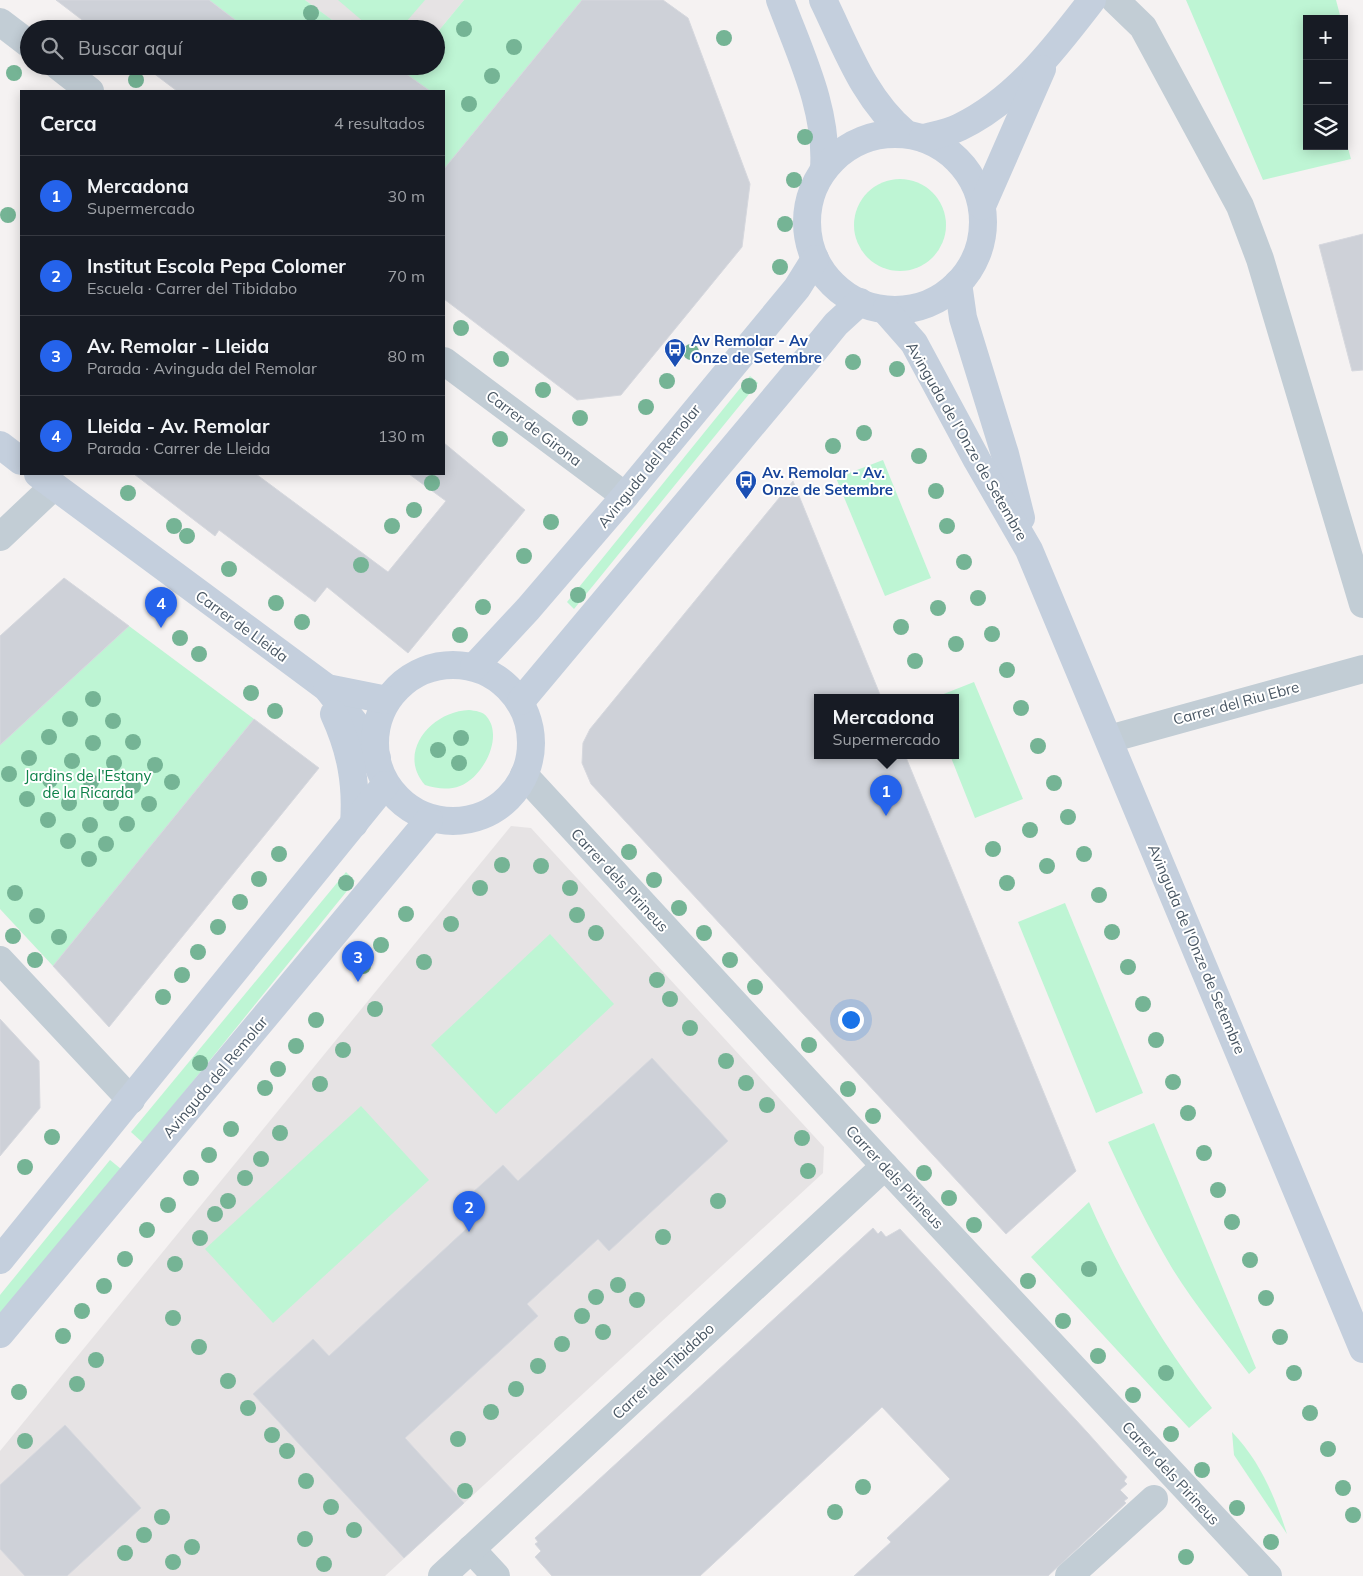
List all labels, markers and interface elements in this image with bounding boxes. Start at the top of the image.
map controls [1303,15,1348,150]
button: + [1303,15,1348,60]
search box [20,20,445,75]
icon: search [38,34,66,62]
text: Buscar aquí [78,36,182,60]
button: − [1303,60,1348,105]
button: layers [1303,105,1348,150]
text: Cerca [40,110,97,136]
text: 4 resultados [334,113,425,133]
text: Mercadona [87,174,189,198]
text: 1 [51,186,61,206]
text: 30 m [388,186,425,206]
text: Supermercado [87,198,195,218]
text: Institut Escola Pepa Colomer [87,254,346,278]
text: 2 [51,266,61,286]
text: 70 m [388,266,425,286]
text: Escuela · Carrer del Tibidabo [87,278,297,298]
place label: Av Remolar - Av Onze de Setembre [691,331,822,367]
text: Av. Remolar - Lleida [87,334,269,358]
bus stop icon: Av Remolar - Av Onze de Setembre [663,337,687,368]
street label: Avinguda de l'Onze de Setembre [902,338,1032,544]
text: 3 [51,346,61,366]
text: 80 m [388,346,425,366]
text: Parada · Avinguda del Remolar [87,358,317,378]
street label: Carrer de Girona [482,386,586,470]
street label: Avinguda del Remolar [593,400,705,532]
text: Lleida - Av. Remolar [87,414,269,438]
text: 4 [51,426,61,446]
text: 130 m [378,426,425,446]
text: Parada · Carrer de Lleida [87,438,270,458]
place label: Av. Remolar - Av. Onze de Setembre [762,463,893,499]
bus stop icon: Av. Remolar - Av. Onze de Setembre [734,469,758,500]
street label: Carrer de Lleida [192,586,292,666]
pin: 4 [145,587,177,628]
street label: Carrer del Riu Ebre [1171,677,1301,729]
popup [814,694,959,759]
text: Mercadona [833,705,934,729]
text: Supermercado [833,729,940,749]
park label: Jardins de l'Estany de la Ricarda [25,766,152,802]
pin: 1 [870,775,902,816]
street label: Carrer dels Pirineus [567,824,673,936]
street label: Avinguda de l'Onze de Setembre [1144,841,1250,1057]
pin: 3 [342,941,374,982]
your location [838,1007,864,1033]
street label: Avinguda del Remolar [158,1012,272,1142]
street label: Carrer dels Pirineus [842,1121,948,1233]
pin: 2 [453,1191,485,1232]
street label: Carrer del Tibidabo [608,1319,718,1423]
street label: Carrer dels Pirineus [1118,1417,1224,1529]

